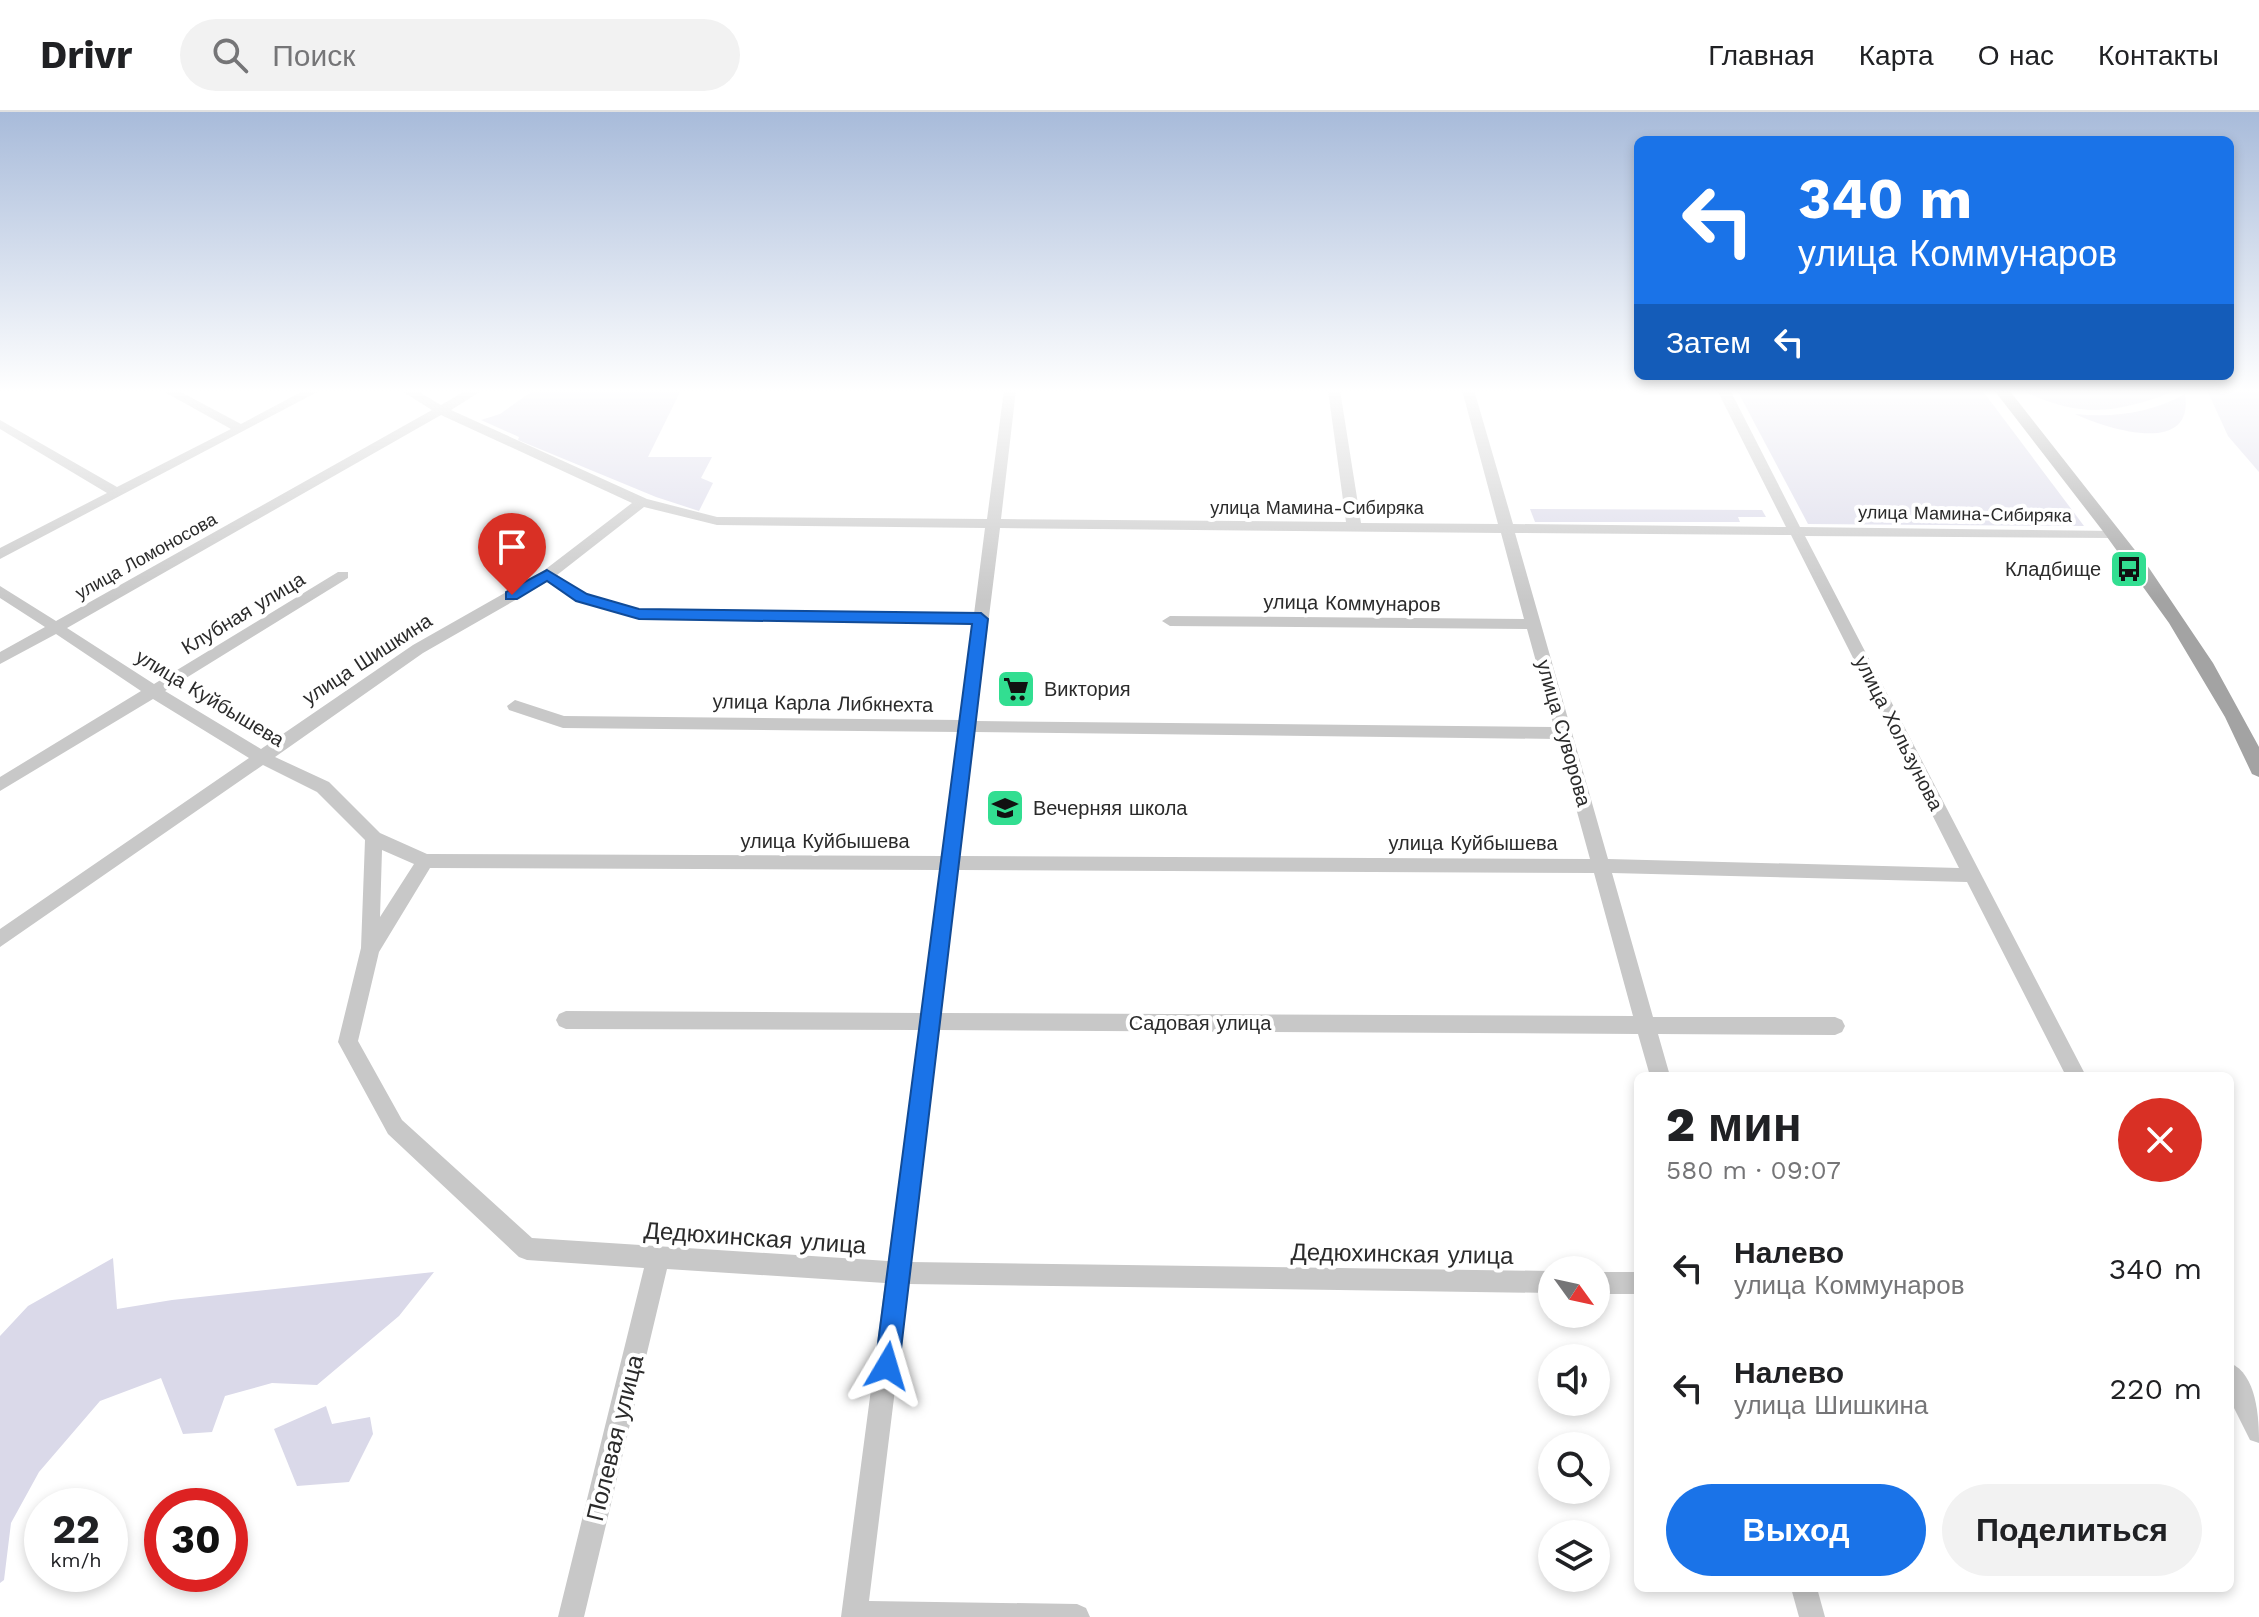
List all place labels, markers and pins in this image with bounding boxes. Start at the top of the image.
pin [478,513,546,595]
bus stop icon: Кладбище [2108,548,2150,590]
place label: Кладбище [2005,557,2101,581]
supermarket icon: Виктория [995,668,1037,710]
place label: Виктория [1044,677,1131,701]
school or university icon: Вечерняя школа [984,787,1026,829]
place label: Вечерняя школа [1033,796,1188,820]

